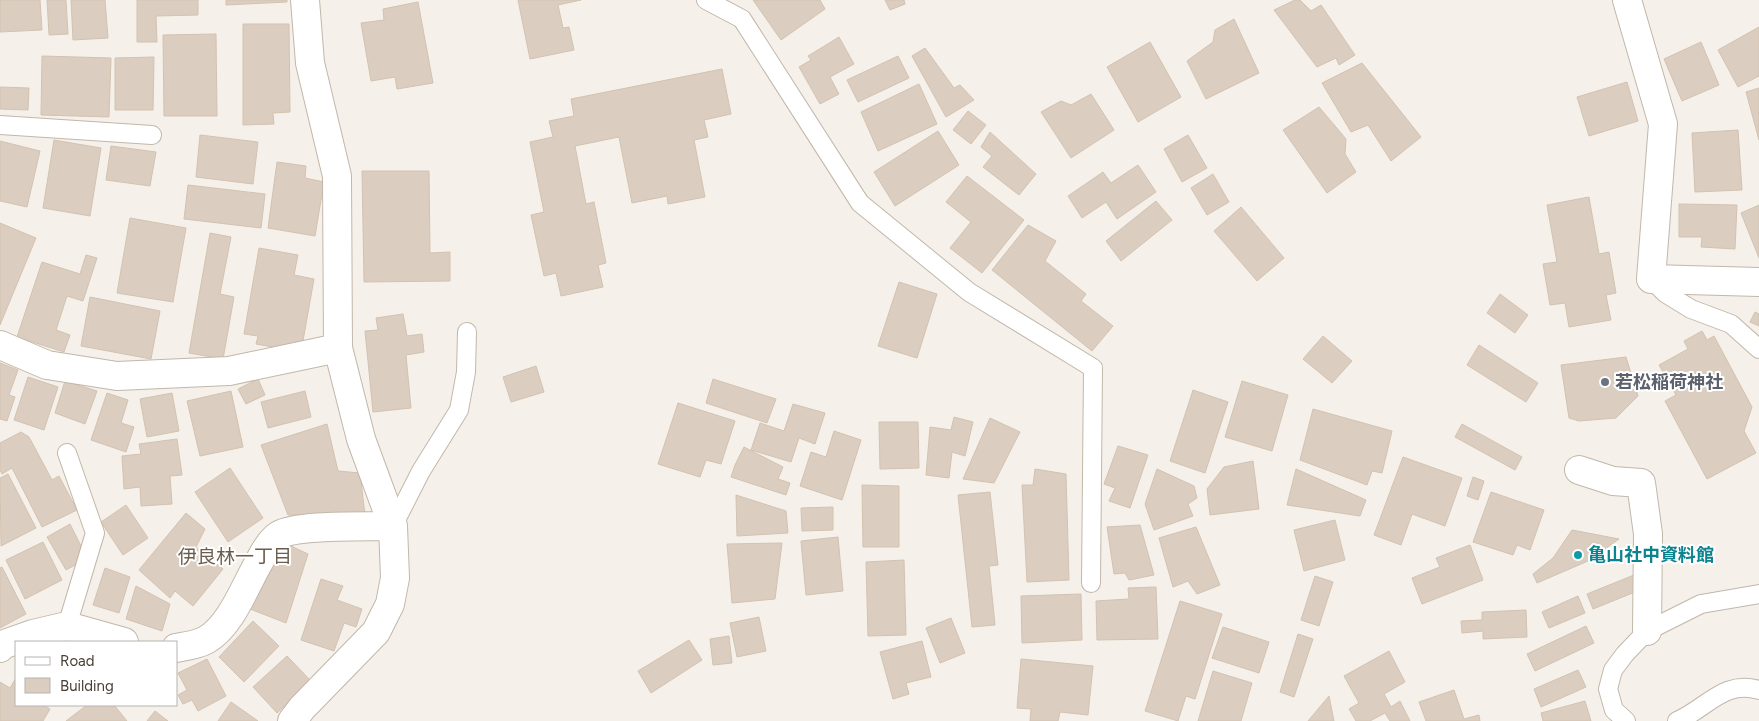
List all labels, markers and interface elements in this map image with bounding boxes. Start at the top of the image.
place label: 若松稲荷神社 [1615,371,1723,393]
marker: 若松稲荷神社 [1599,376,1611,388]
place label: 亀山社中資料館 [1588,544,1714,566]
district label: 伊良林一丁目 [178,545,292,568]
marker: 亀山社中資料館 [1572,549,1584,561]
legend [15,641,178,706]
text: Road [60,652,95,670]
text: Building [60,677,114,695]

